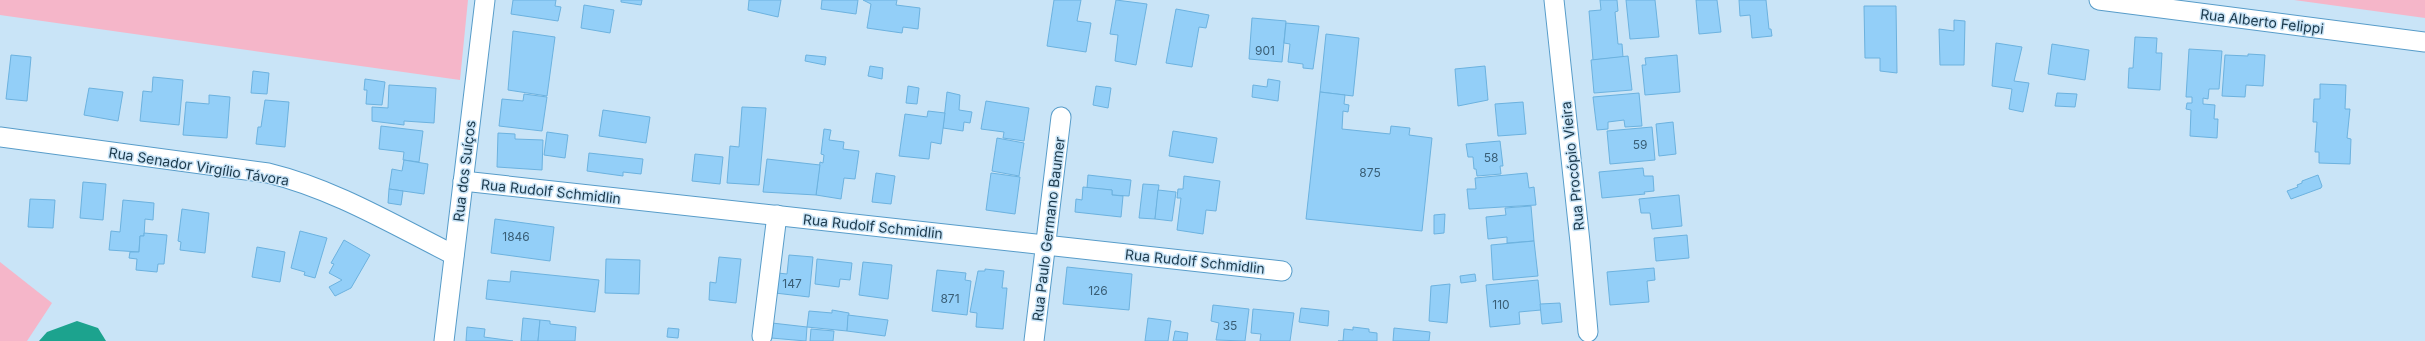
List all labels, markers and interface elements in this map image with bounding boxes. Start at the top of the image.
street label: Rua Alberto Felippi [2199,5,2325,37]
house number: 901 [1255,43,1275,58]
street label: Rua Procópio Vieira [1557,101,1587,231]
street label: Rua dos Suíços [449,119,479,223]
street label: Rua Paulo Germano Baumer [1028,136,1068,322]
house number: 59 [1633,137,1647,152]
street label: Rua Senador Virgílio Távora [108,143,290,189]
house number: 58 [1484,150,1498,165]
house number: 875 [1359,165,1381,180]
street label: Rua Rudolf Schmidlin [480,175,622,207]
street label: Rua Rudolf Schmidlin [802,210,944,242]
house number: 1846 [502,229,530,244]
street label: Rua Rudolf Schmidlin [1124,245,1266,277]
house number: 147 [782,276,802,291]
house number: 126 [1088,283,1108,298]
house number: 871 [940,291,960,306]
house number: 110 [1492,297,1510,312]
house number: 35 [1223,318,1237,333]

